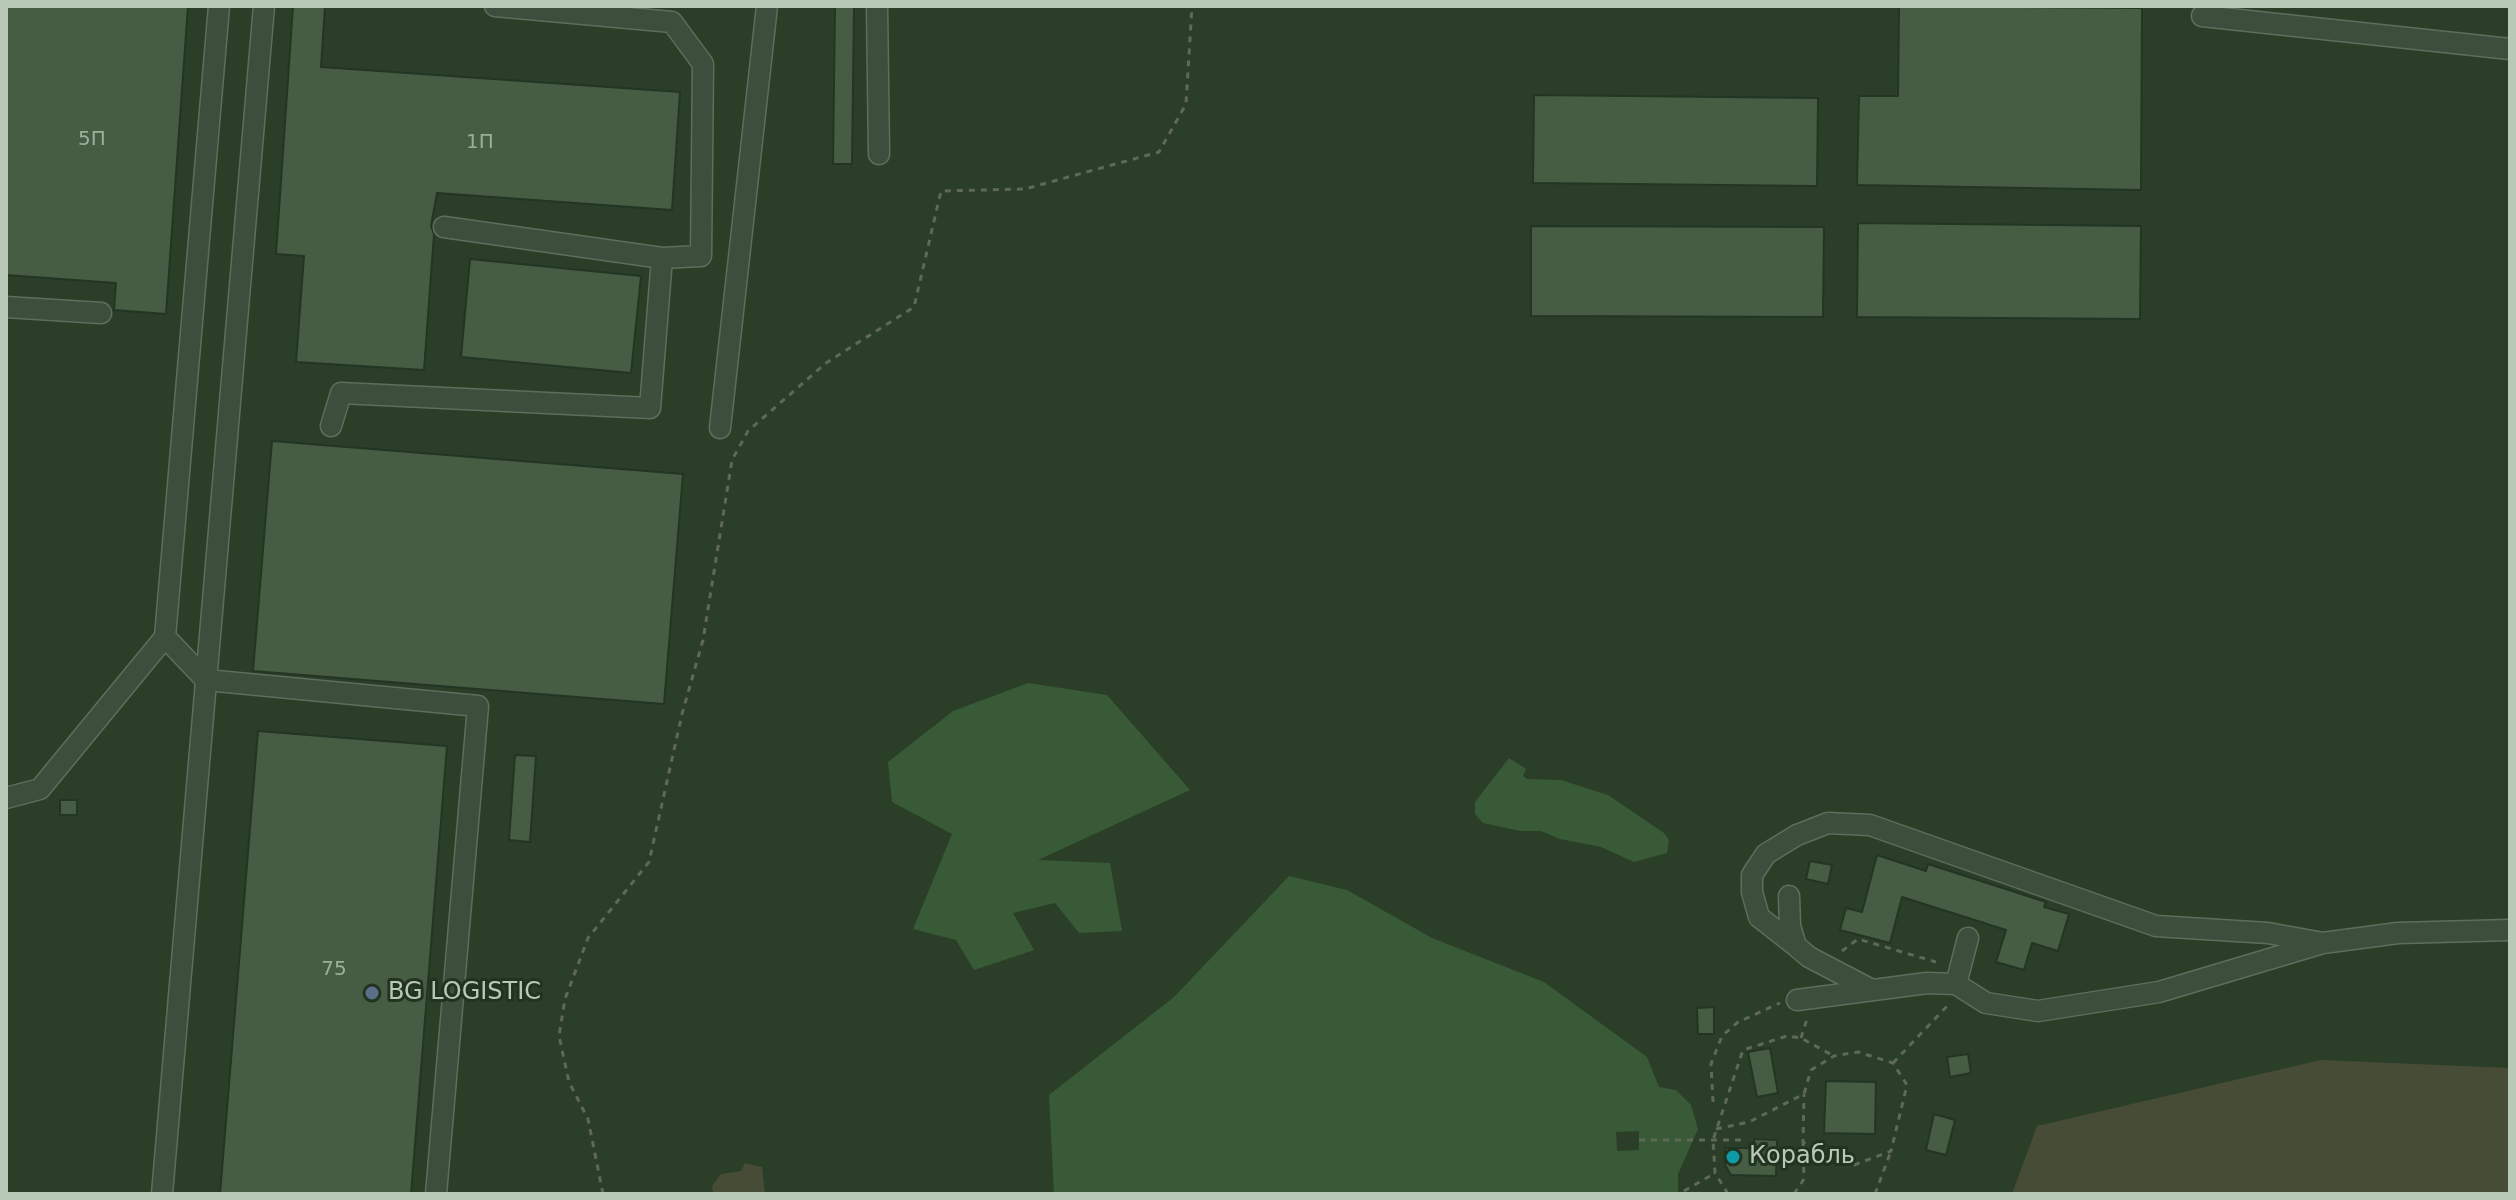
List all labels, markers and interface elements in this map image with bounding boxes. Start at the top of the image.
house number: 5П [78,128,106,152]
house number: 1П [466,131,494,155]
house number: 75 [321,958,347,982]
place label: BG LOGISTIC [388,979,541,1007]
marker: BG LOGISTIC [363,984,381,1002]
place label: Корабль [1749,1143,1855,1171]
marker: Корабль [1724,1148,1742,1166]

